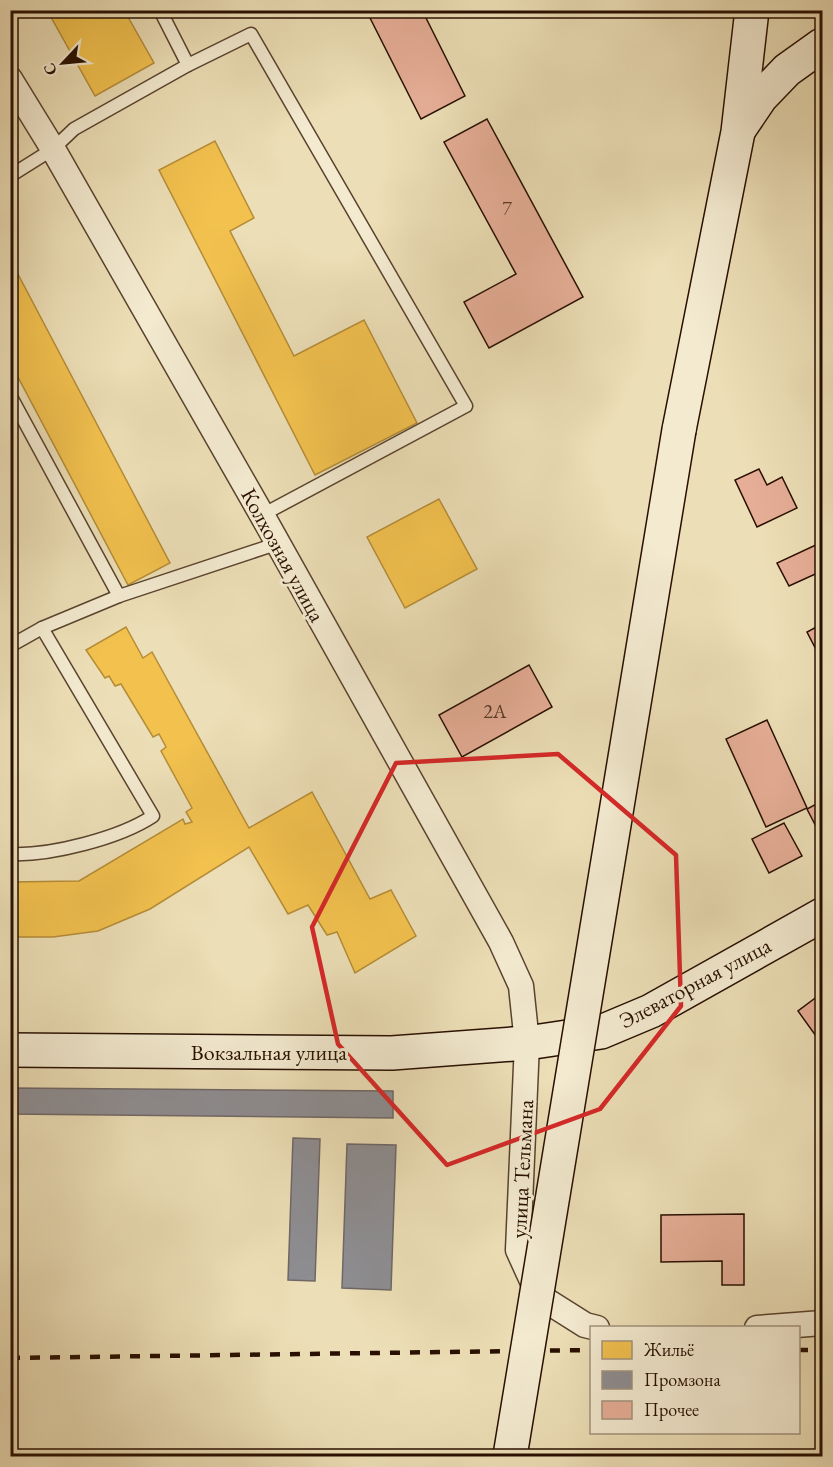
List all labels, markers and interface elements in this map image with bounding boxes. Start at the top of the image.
north arrow [33,33,93,93]
text: С [38,60,62,79]
house number: 7 [502,195,512,221]
street label: Колхозная улица [234,483,332,627]
house number: 2А [483,698,507,724]
street label: Элеваторная улица [614,931,776,1035]
street label: Вокзальная улица [191,1038,347,1067]
street label: улица Тельмана [504,1099,540,1239]
legend [590,1326,800,1434]
text: Жильё [643,1338,694,1361]
text: Промзона [644,1368,721,1391]
text: Прочее [644,1398,699,1421]

